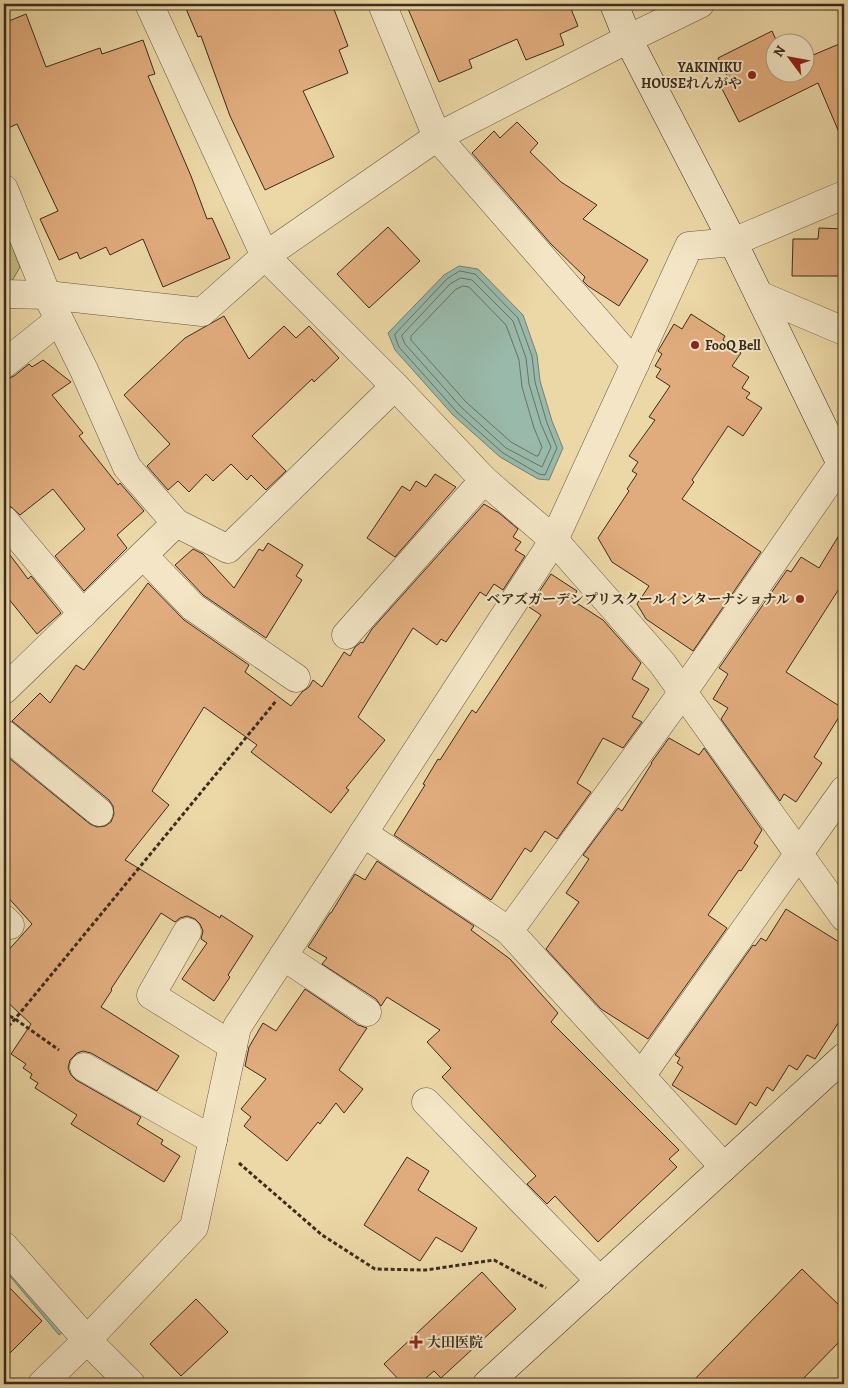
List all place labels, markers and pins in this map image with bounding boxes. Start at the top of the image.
place label: YAKINIKU HOUSEれんがや [641,58,742,93]
marker: YAKINIKU HOUSEれんがや [746,69,758,81]
place label: FooQ Bell [705,336,761,355]
marker: FooQ Bell [689,339,701,351]
place label: ベアズガーデンプリスクールインターナショナル [486,590,790,609]
marker: ベアズガーデンプリスクールインターナショナル [794,593,806,605]
place label: 大田医院 [427,1333,483,1352]
marker: 大田医院 [409,1335,423,1349]

